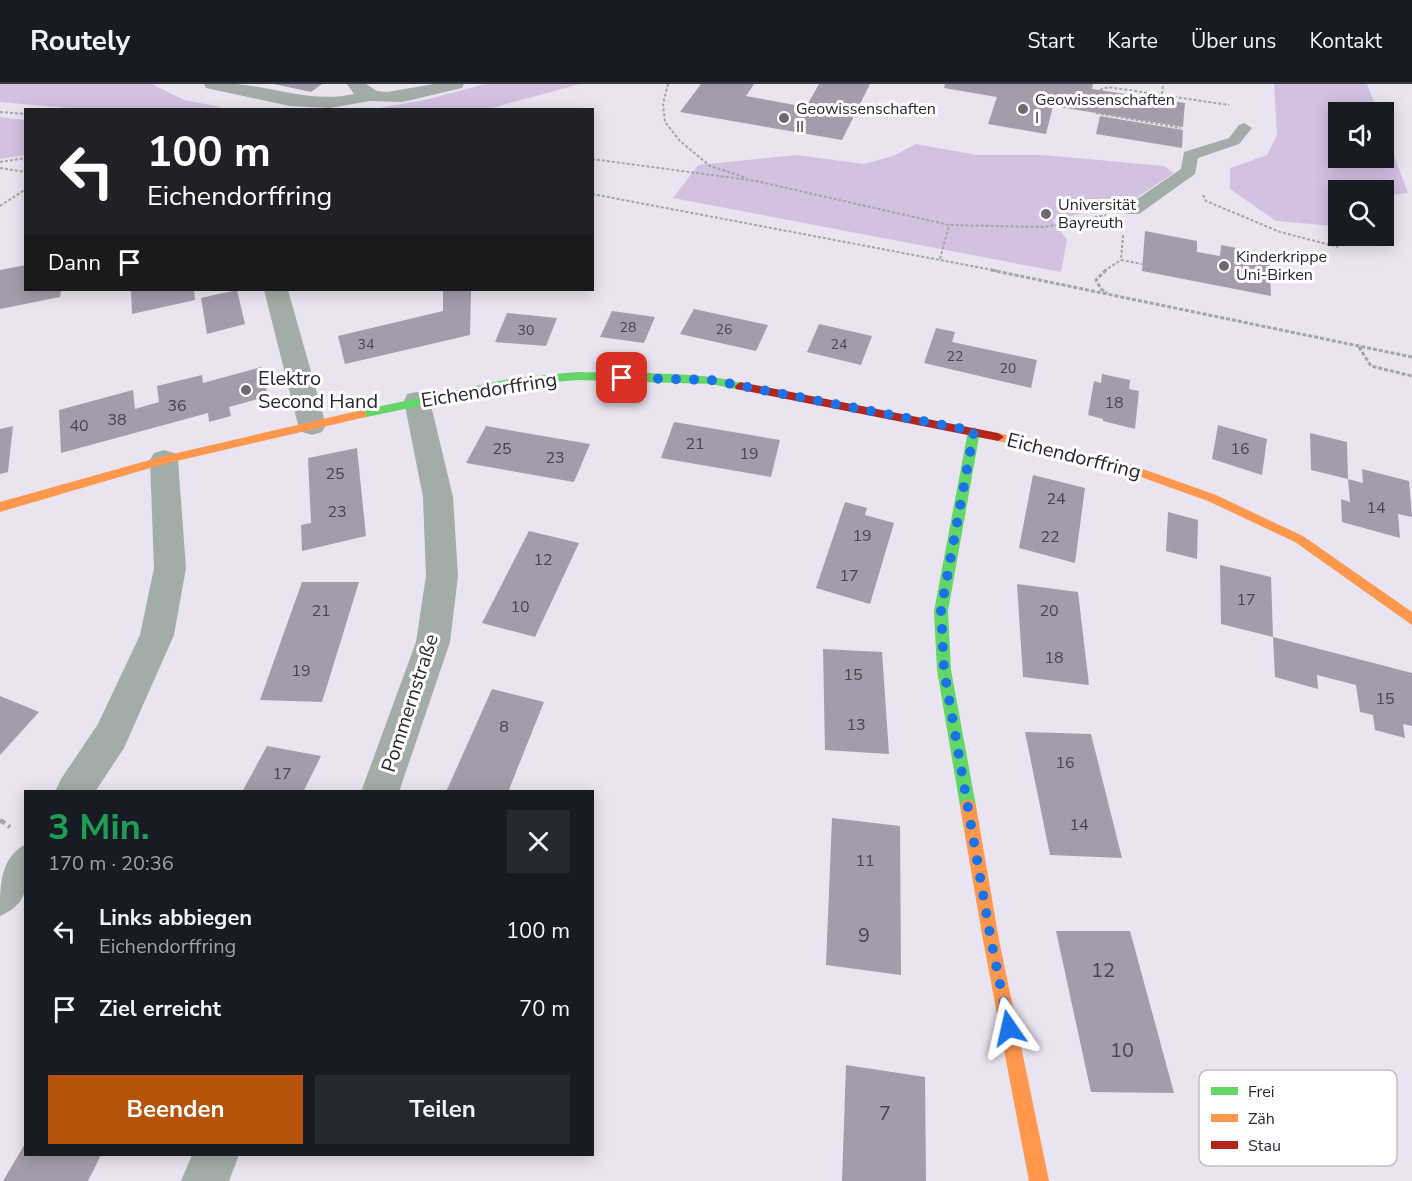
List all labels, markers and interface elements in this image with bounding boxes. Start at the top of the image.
text: Routely [30,22,130,60]
text: Start [1027,27,1074,55]
text: Karte [1107,27,1158,55]
text: Über uns [1191,27,1276,55]
text: Kontakt [1309,27,1382,55]
place label: Geowissenschaften I [1035,89,1175,129]
place label: Geowissenschaften II [796,98,936,138]
marker: Geowissenschaften I [1016,102,1030,116]
map controls [1328,102,1394,246]
button: sound [1328,102,1394,168]
marker: Geowissenschaften II [777,111,791,125]
text: 100 m [147,124,271,181]
icon: left [48,132,126,210]
text: Eichendorffring [147,178,332,215]
button: search [1328,180,1394,246]
place label: Universität Bayreuth [1058,194,1136,234]
marker: Universität Bayreuth [1039,207,1053,221]
icon: arrive [113,246,146,279]
place label: Kinderkrippe Uni-Birken [1236,246,1327,286]
text: Dann [48,248,101,278]
marker: Kinderkrippe Uni-Birken [1217,259,1231,273]
house number: 28 [620,318,636,337]
house number: 26 [716,320,732,339]
house number: 30 [518,321,534,340]
house number: 34 [358,335,374,354]
house number: 24 [831,335,847,354]
house number: 22 [947,347,963,366]
pin [596,352,647,403]
house number: 20 [1000,359,1016,378]
icon: arrive [605,361,638,394]
place label: Elektro Second Hand [258,365,378,415]
street label: Eichendorffring [419,366,559,414]
marker: Elektro Second Hand [239,383,253,397]
house number: 18 [1104,392,1124,414]
house number: 36 [167,395,187,417]
house number: 38 [107,409,127,431]
house number: 40 [69,415,89,437]
street label: Eichendorffring [1004,426,1144,486]
house number: 21 [685,433,705,455]
house number: 25 [492,438,512,460]
house number: 16 [1230,438,1250,460]
house number: 19 [739,443,759,465]
house number: 23 [545,447,565,469]
house number: 25 [325,463,345,485]
house number: 24 [1046,488,1066,510]
house number: 14 [1366,497,1386,519]
house number: 23 [327,501,347,523]
house number: 19 [852,525,872,547]
house number: 22 [1040,526,1060,548]
house number: 12 [533,549,553,571]
house number: 17 [839,565,859,587]
house number: 17 [1236,589,1256,611]
house number: 10 [510,596,530,618]
house number: 21 [311,600,331,622]
house number: 20 [1039,600,1059,622]
street label: Pommernstraße [375,630,445,776]
house number: 18 [1044,647,1064,669]
house number: 19 [291,660,311,682]
house number: 15 [843,664,863,686]
house number: 15 [1375,688,1395,710]
house number: 13 [846,714,866,736]
house number: 8 [499,716,509,738]
house number: 16 [1055,752,1075,774]
house number: 17 [272,763,292,785]
text: 3 Min. [48,803,150,852]
button: close [507,810,570,873]
house number: 14 [1069,814,1089,836]
text: 170 m · 20:36 [48,850,174,877]
house number: 11 [855,850,875,872]
text: Links abbiegen [99,903,252,933]
icon: left [48,915,81,948]
text: 100 m [506,916,570,946]
house number: 9 [858,922,870,949]
text: Eichendorffring [99,933,236,960]
house number: 12 [1091,957,1115,984]
icon: arrive [48,993,81,1026]
text: Ziel erreicht [99,994,221,1024]
text: 70 m [519,994,570,1024]
position arrow [977,996,1041,1060]
house number: 10 [1110,1037,1134,1064]
legend [1199,1070,1397,1166]
button: Beenden [48,1075,303,1144]
button: Teilen [315,1075,570,1144]
text: Frei [1248,1081,1274,1103]
house number: 7 [879,1100,891,1127]
text: Zäh [1248,1108,1275,1130]
text: Stau [1248,1135,1281,1157]

